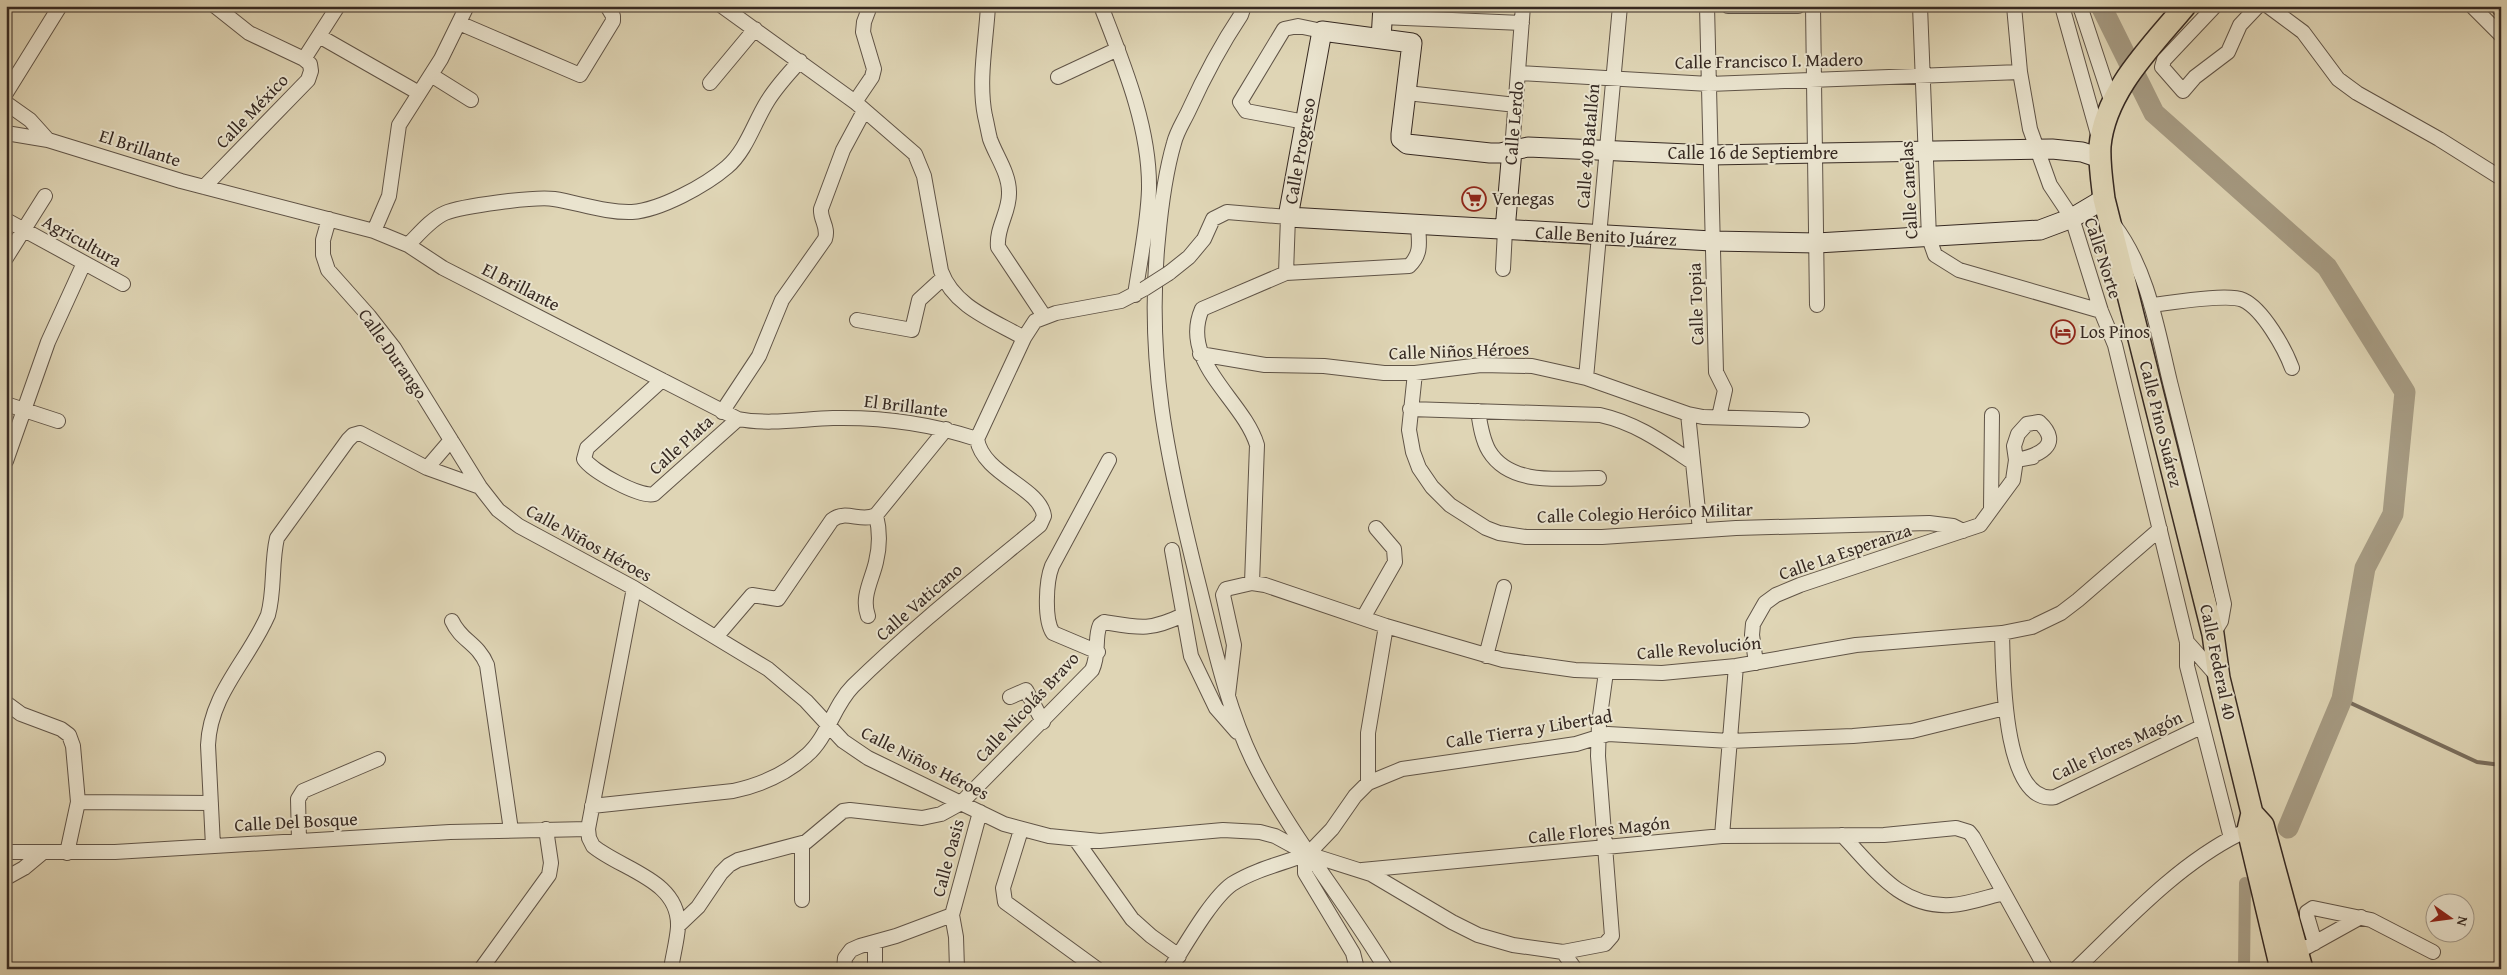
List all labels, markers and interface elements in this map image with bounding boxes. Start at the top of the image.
street label: Calle Francisco I. Madero [1675,45,1863,76]
street label: Calle México [209,67,294,154]
street label: Calle Lerdo [1496,80,1531,166]
street label: Calle 40 Batallón [1569,82,1606,209]
street label: Calle Progreso [1277,96,1322,206]
street label: El Brillante [96,122,184,173]
street label: Calle 16 de Septiembre [1668,139,1838,166]
street label: Calle Canelas [1892,140,1925,240]
place label: Venegas [1492,185,1554,212]
supermarket icon: Venegas [1461,186,1487,212]
street label: Agricultura [38,208,127,274]
street label: Calle Norte [2078,214,2129,302]
street label: Calle Benito Juárez [1535,218,1678,253]
street label: El Brillante [478,255,565,318]
street label: Calle Topia [1681,262,1710,346]
street label: Calle Durango [352,303,435,405]
place label: Los Pinos [2080,318,2150,345]
hotel icon: Los Pinos [2050,319,2076,345]
street label: Calle Niños Héroes [1388,335,1530,366]
street label: Calle Pino Suárez [2133,358,2190,490]
street label: El Brillante [863,387,950,424]
street label: Calle Plata [642,408,719,481]
street label: Calle Colegio Heróico Militar [1537,495,1754,530]
street label: Calle Niños Héroes [521,497,657,588]
street label: Calle La Esperanza [1775,516,1915,587]
street label: Calle Vaticano [869,556,968,647]
street label: Calle Federal 40 [2193,602,2244,722]
street label: Calle Revolución [1636,629,1762,666]
street label: Calle Nicolás Bravo [968,645,1085,768]
street label: Calle Tierra y Libertad [1444,702,1614,755]
street label: Calle Flores Magón [2047,703,2187,788]
street label: Calle Niños Héroes [857,719,994,806]
street label: Calle Del Bosque [234,805,358,838]
street label: Calle Flores Magón [1527,809,1671,850]
street label: Calle Oasis [924,816,971,900]
north arrow [2424,892,2474,942]
text: N [2452,914,2473,929]

